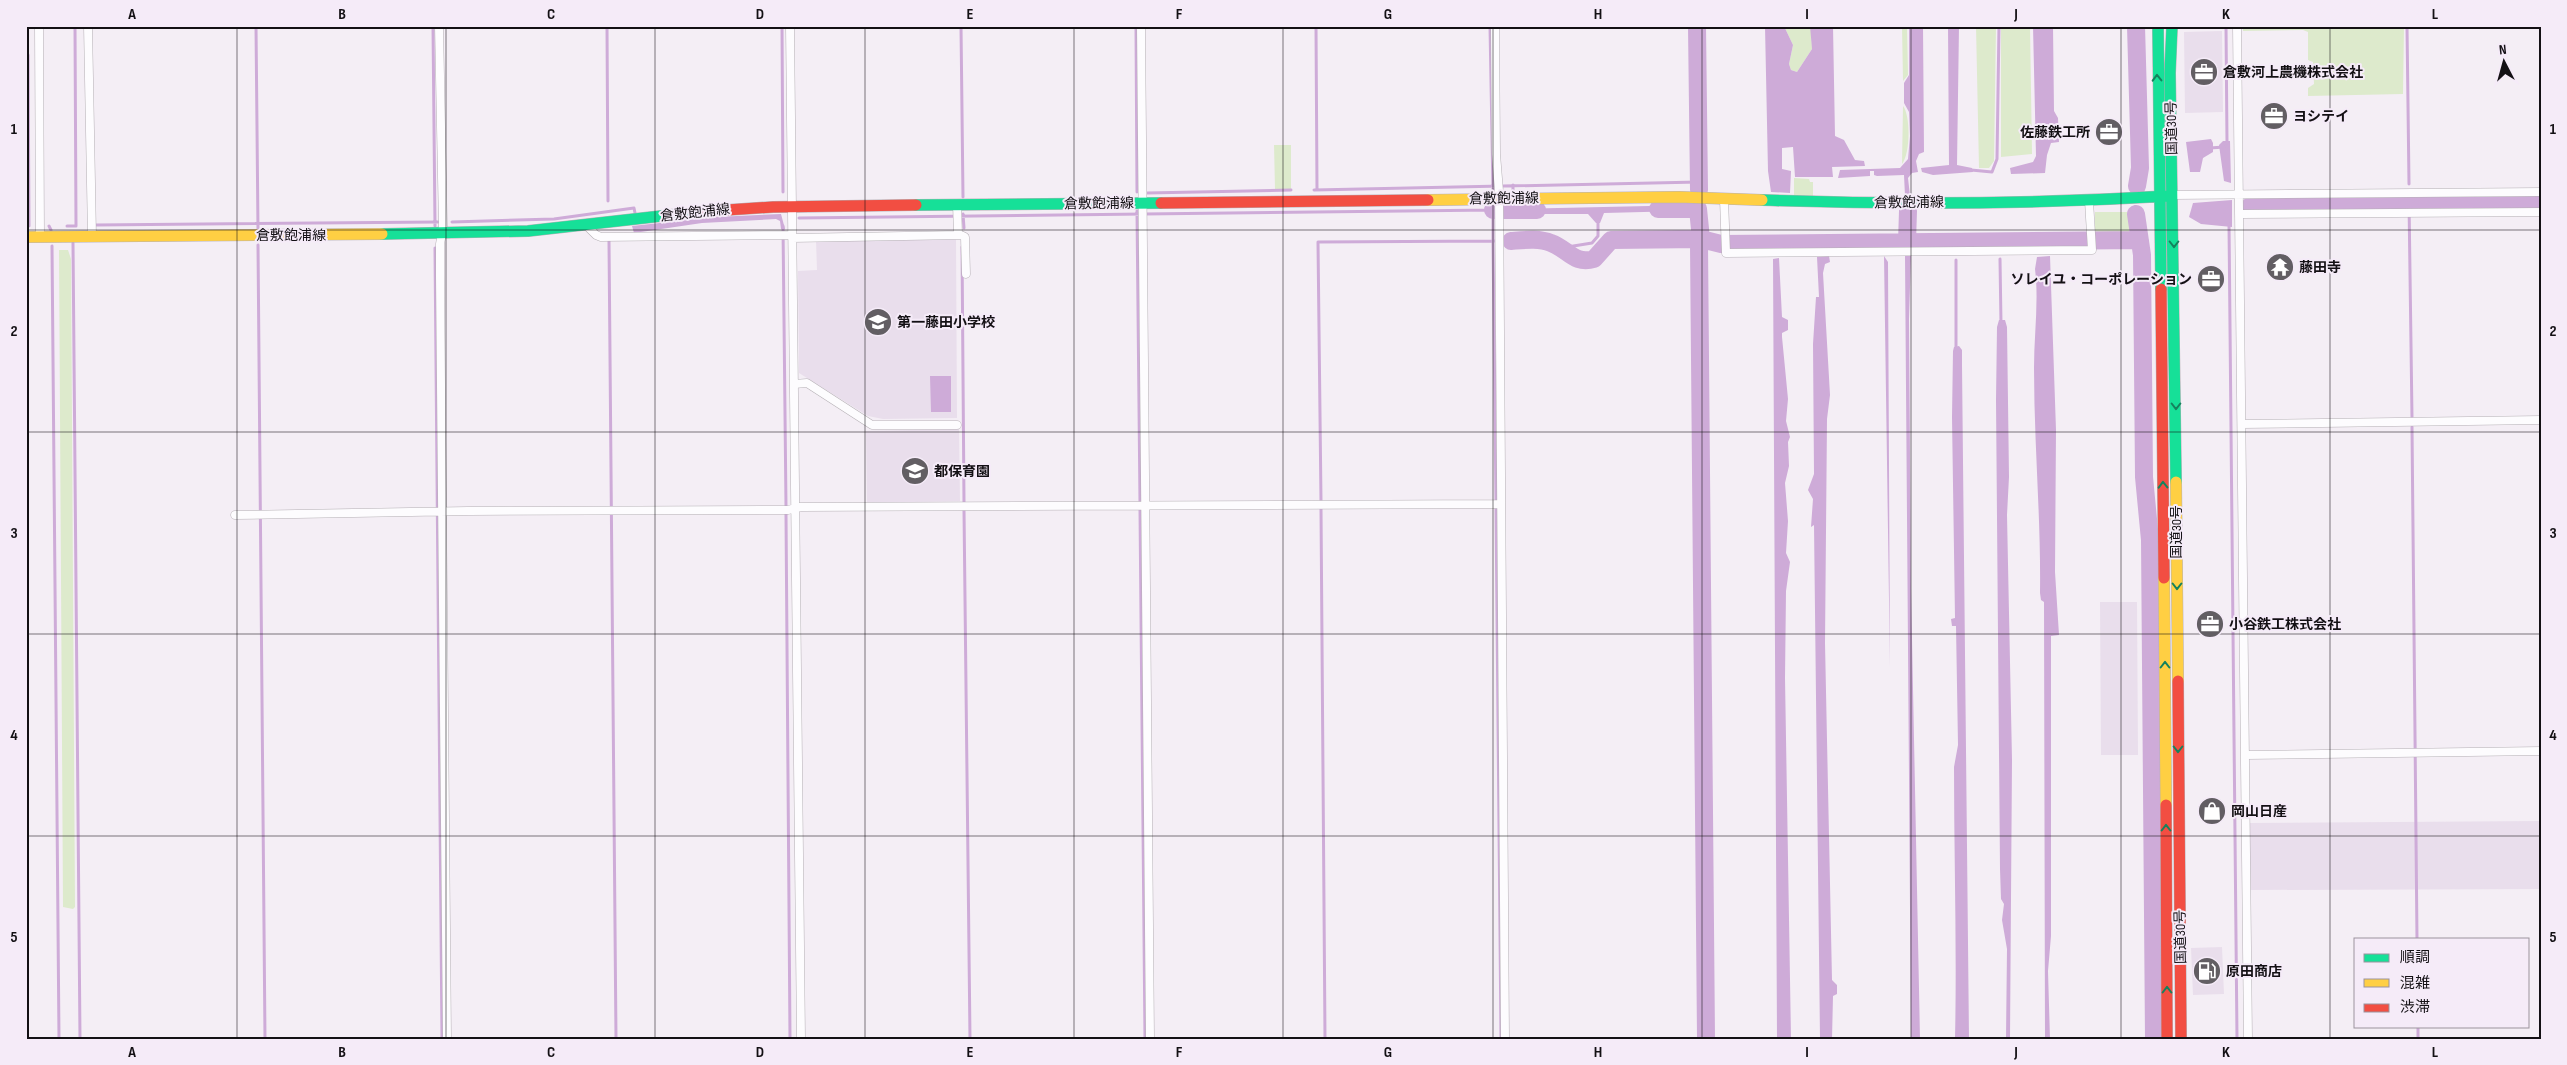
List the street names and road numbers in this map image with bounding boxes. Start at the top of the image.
street label: 国道30号 [2163,101,2180,155]
street label: 倉敷飽浦線 [1469,189,1539,208]
street label: 倉敷飽浦線 [1874,193,1944,212]
street label: 倉敷飽浦線 [1064,194,1134,213]
street label: 倉敷飽浦線 [659,200,731,225]
street label: 倉敷飽浦線 [256,227,326,244]
street label: 国道30号 [2168,505,2185,559]
street label: 国道30号 [2172,910,2189,964]

